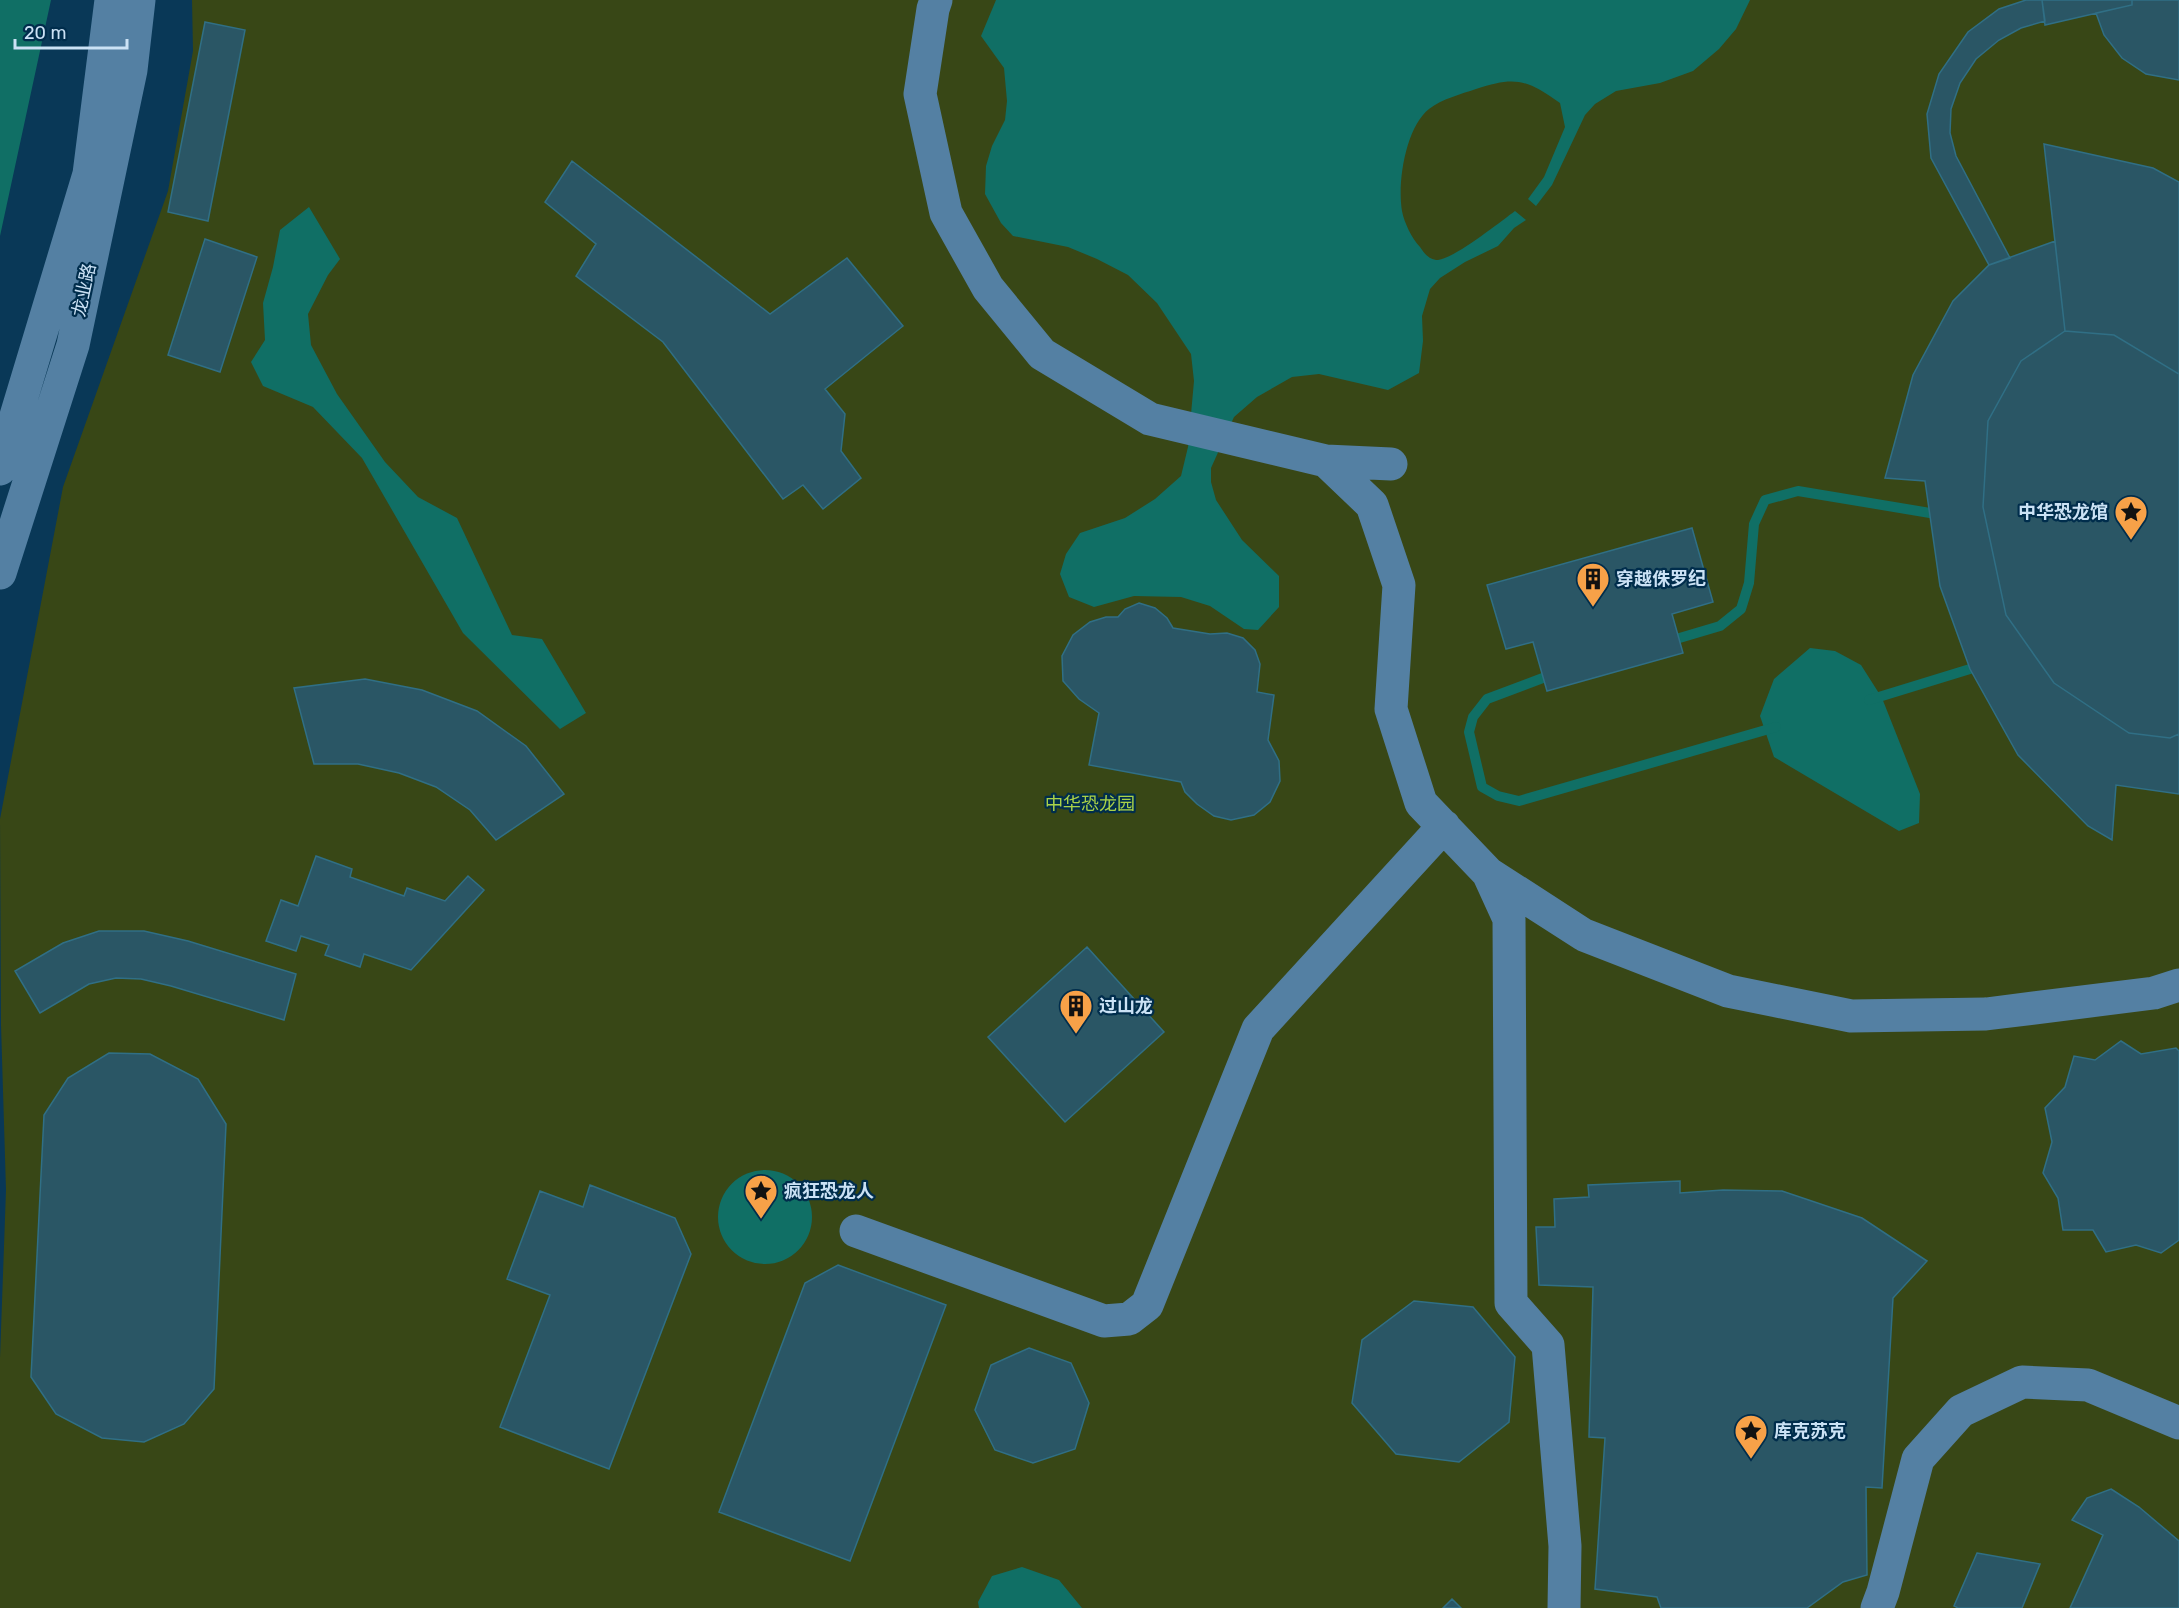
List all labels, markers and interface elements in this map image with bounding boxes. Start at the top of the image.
scale bar [15,12,128,50]
text: 20 m [24,22,66,44]
street label: 龙业路 [68,261,100,319]
place icon: 中华恐龙馆 [2113,494,2149,541]
place label: 中华恐龙馆 [2018,501,2108,523]
building icon: 穿越侏罗纪 [1575,561,1611,608]
place label: 穿越侏罗纪 [1616,568,1706,590]
park label: 中华恐龙园 [1045,793,1135,815]
building icon: 过山龙 [1058,988,1094,1035]
place label: 过山龙 [1099,995,1153,1017]
place icon: 疯狂恐龙人 [743,1173,779,1220]
place label: 疯狂恐龙人 [784,1180,874,1202]
place icon: 库克苏克 [1733,1413,1769,1460]
place label: 库克苏克 [1774,1420,1846,1442]

